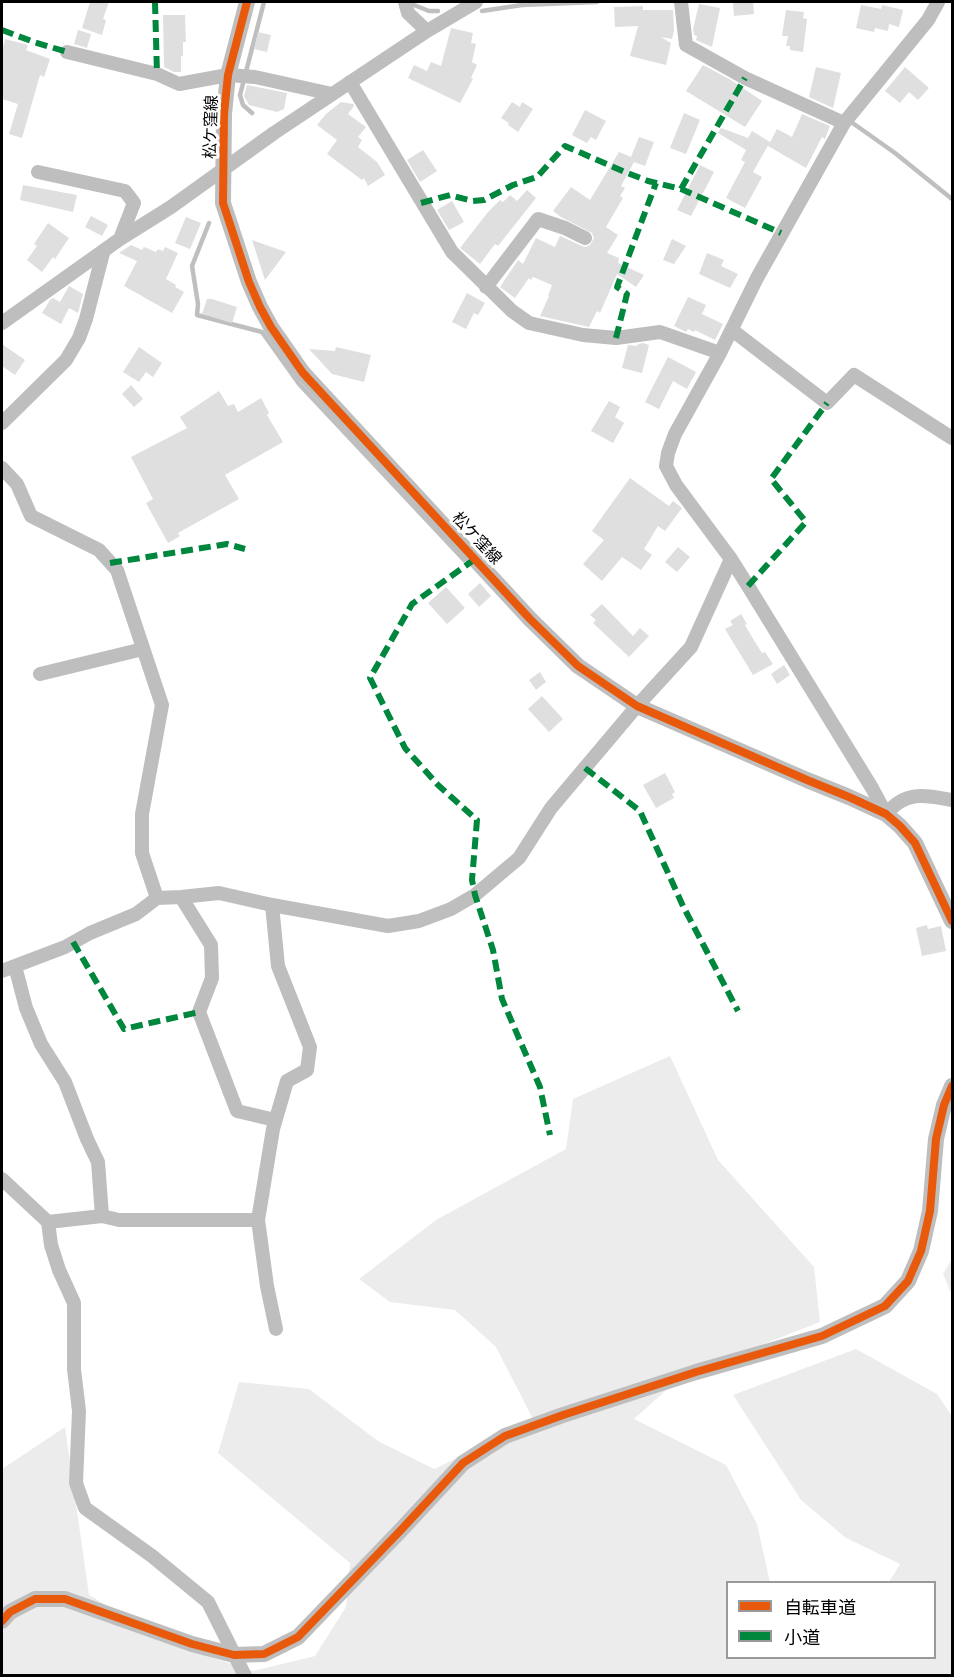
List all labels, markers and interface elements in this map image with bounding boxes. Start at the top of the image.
street label: 松ケ窪線 [201,95,223,159]
street label: 松ケ窪線 [447,509,505,569]
legend [726,1581,936,1659]
text: 自転車道 [784,1597,856,1618]
text: 小道 [784,1627,820,1648]

